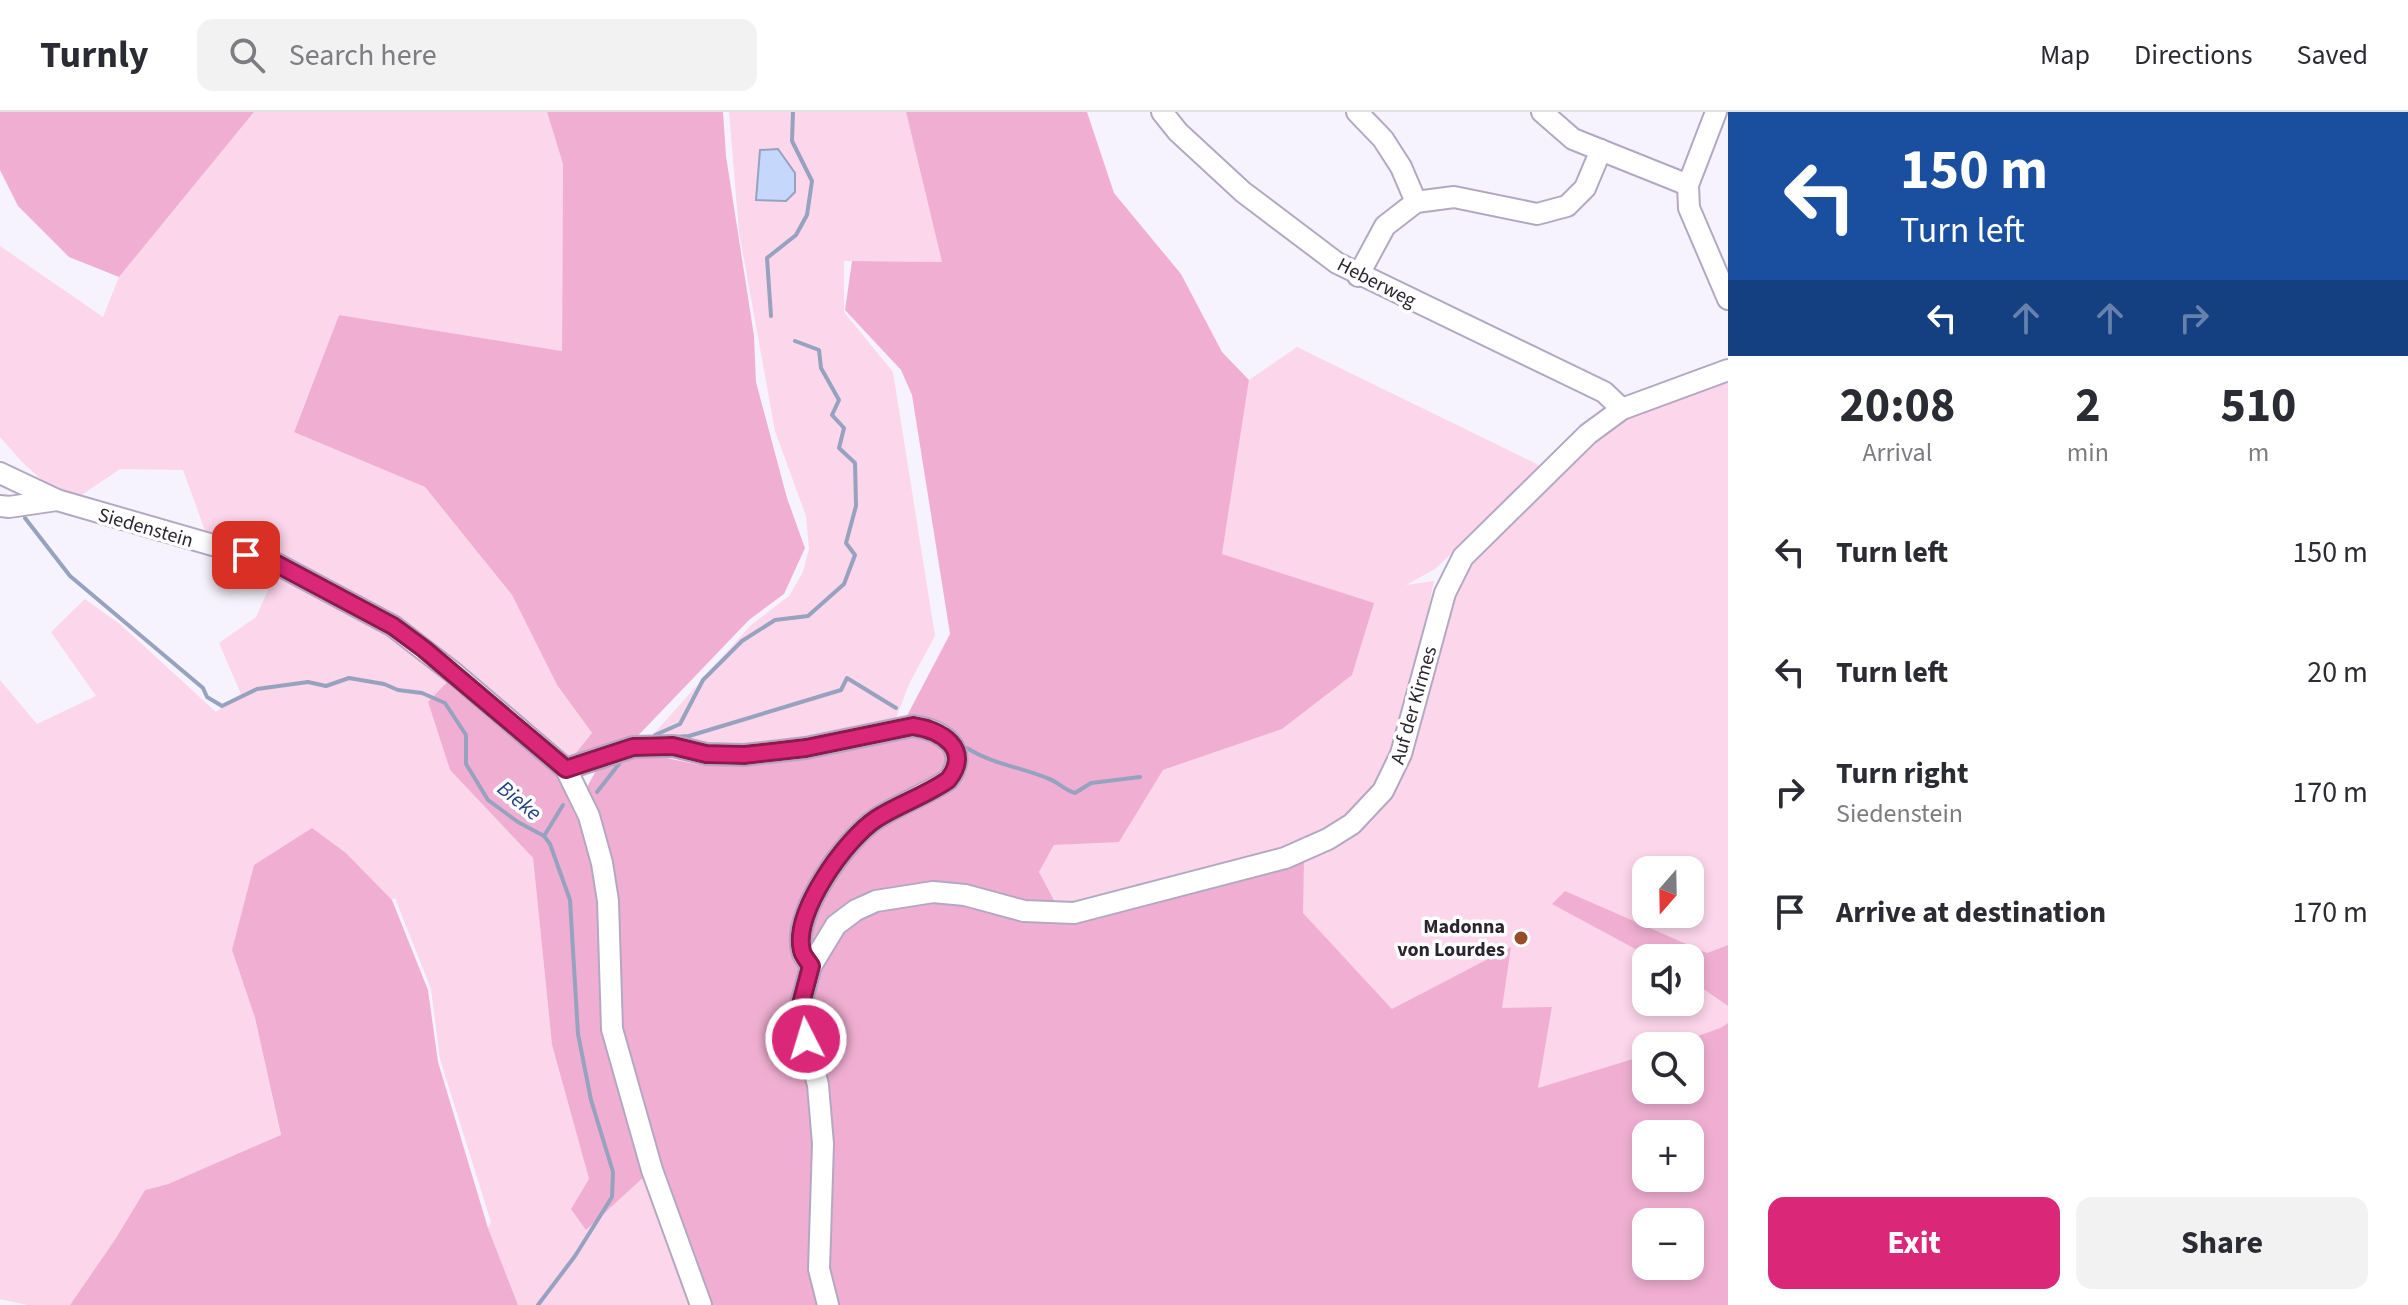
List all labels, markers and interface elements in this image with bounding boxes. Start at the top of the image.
search box [197,19,757,91]
text: Turnly [40,28,149,82]
icon: search [225,33,269,77]
text: Search here [289,34,437,77]
text: Map [2040,35,2090,75]
text: Directions [2134,35,2253,75]
text: Saved [2297,35,2368,75]
text: 150 m [1900,131,2048,210]
icon: left [1768,144,1872,248]
text: Turn left [1900,205,2025,256]
street label: Heberweg [1332,251,1421,315]
icon: left [1920,296,1964,340]
icon: ahead [2004,296,2048,340]
icon: ahead [2088,296,2132,340]
icon: right [2172,296,2216,340]
text: 20:08 [1839,372,1955,440]
text: 2 [2075,372,2101,440]
text: 510 [2220,372,2296,440]
text: Arrival [1862,434,1932,471]
text: min [2067,434,2109,471]
text: m [2248,434,2269,471]
street label: Siedenstein [95,501,197,555]
pin [212,521,280,589]
icon: left [1768,530,1812,574]
text: Turn left [1836,531,1948,574]
text: 150 m [2292,531,2368,574]
icon: arrive [224,533,268,577]
street label: Auf der Kirmes [1384,643,1444,768]
icon: left [1768,650,1812,694]
text: Turn left [1836,651,1948,694]
text: 20 m [2307,651,2368,694]
text: Turn right [1836,752,1968,795]
icon: right [1768,770,1812,814]
text: 170 m [2292,771,2368,814]
water label: Bieke [490,773,548,829]
text: Siedenstein [1836,795,1963,832]
north arrow [1632,856,1704,928]
map controls [1632,856,1704,1280]
icon: arrive [1768,890,1812,934]
text: Arrive at destination [1836,891,2106,934]
text: 170 m [2292,891,2368,934]
place label: Madonna von Lourdes [1397,913,1505,964]
marker: Madonna von Lourdes [1512,929,1530,947]
button: sound [1632,944,1704,1016]
position arrow [764,997,848,1081]
button: search [1632,1032,1704,1104]
button: + [1632,1120,1704,1192]
button: Exit [1768,1197,2060,1289]
button: Share [2076,1197,2368,1289]
button: − [1632,1208,1704,1280]

